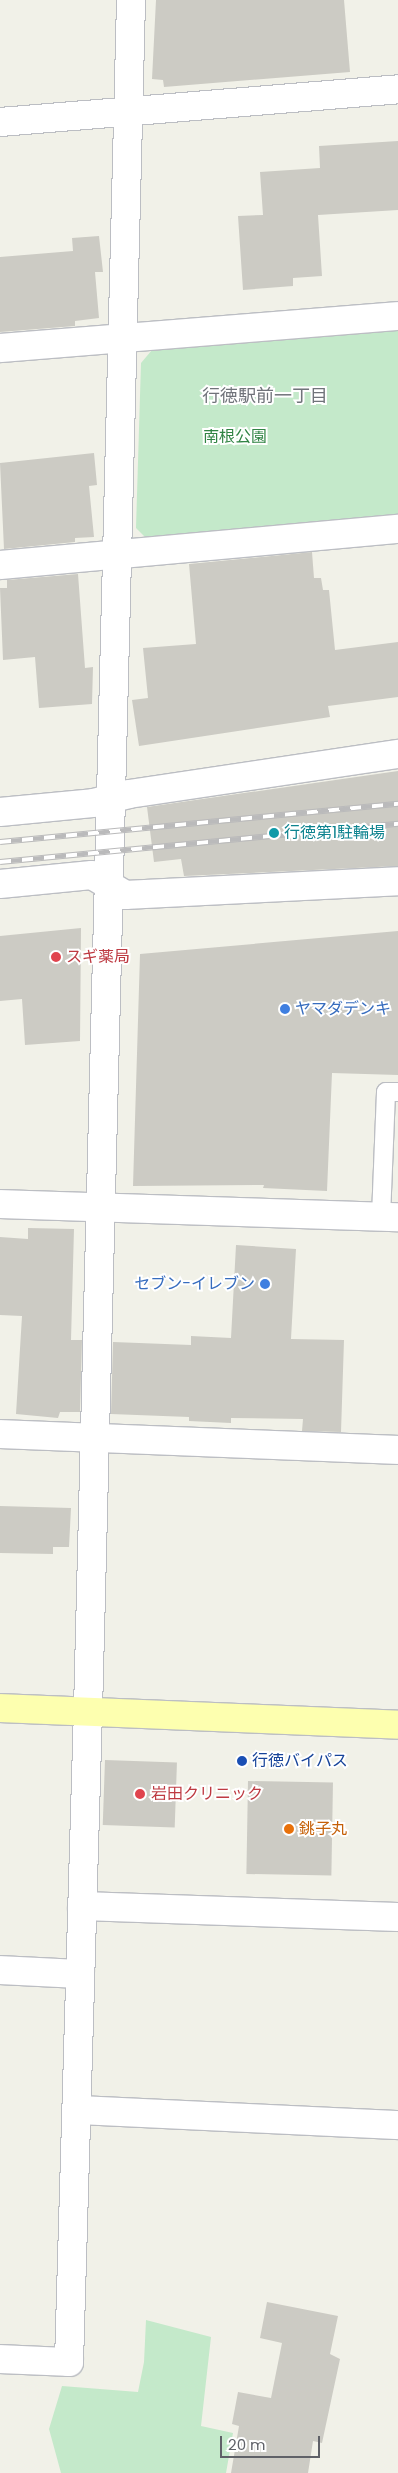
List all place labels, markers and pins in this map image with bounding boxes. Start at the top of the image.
place label: 行徳第1駐輪場 [284,823,385,843]
marker: 行徳第1駐輪場 [268,827,280,839]
place label: スギ薬局 [66,947,130,967]
marker: スギ薬局 [50,951,62,963]
place label: ヤマダデンキ [295,999,391,1019]
marker: ヤマダデンキ [279,1003,291,1015]
place label: セブン-イレブン [134,1274,255,1294]
marker: セブン-イレブン [259,1278,271,1290]
place label: 行徳バイパス [252,1751,348,1771]
marker: 行徳バイパス [236,1755,248,1767]
place label: 岩田クリニック [151,1784,263,1804]
marker: 岩田クリニック [133,1787,147,1801]
place label: 銚子丸 [299,1819,347,1839]
marker: 銚子丸 [283,1823,295,1835]

